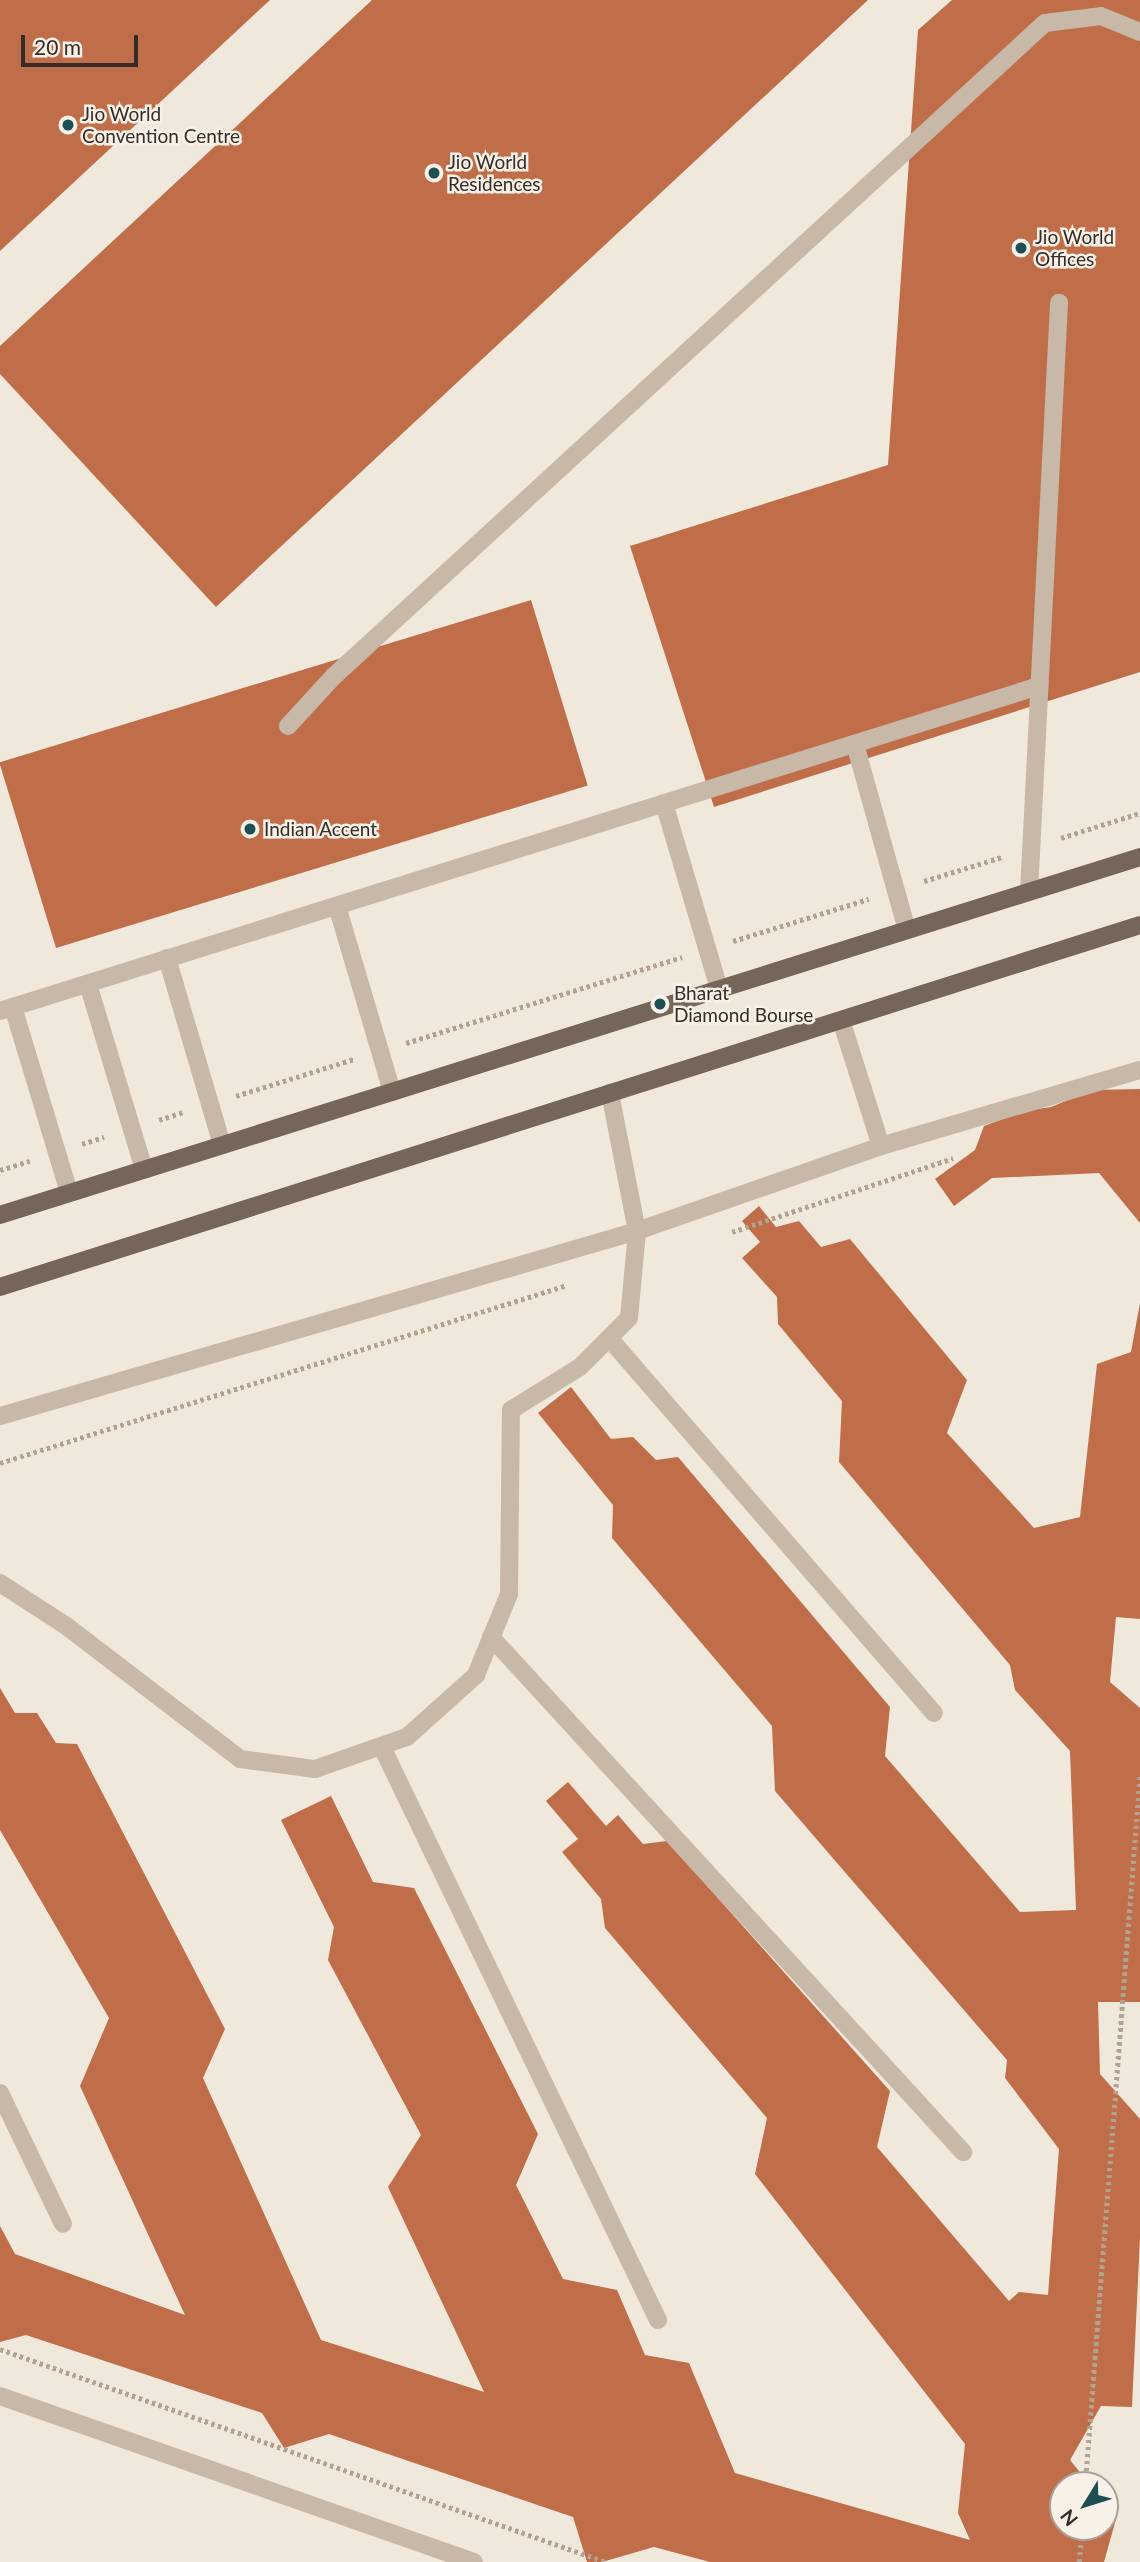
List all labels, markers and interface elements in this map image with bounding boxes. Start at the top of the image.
scale bar [24,21,142,65]
text: 20 m [34,34,81,59]
place label: Jio World Convention Centre [82,103,240,147]
marker: Jio World Convention Centre [60,117,76,133]
place label: Jio World Residences [448,151,541,195]
marker: Jio World Residences [426,165,442,181]
place label: Jio World Offices [1035,226,1114,270]
marker: Jio World Offices [1013,240,1029,256]
place label: Indian Accent [264,818,378,840]
marker: Indian Accent [242,821,258,837]
place label: Bharat Diamond Bourse [674,982,813,1026]
marker: Bharat Diamond Bourse [652,996,668,1012]
north arrow [1049,2471,1119,2541]
text: N [1055,2505,1082,2531]

